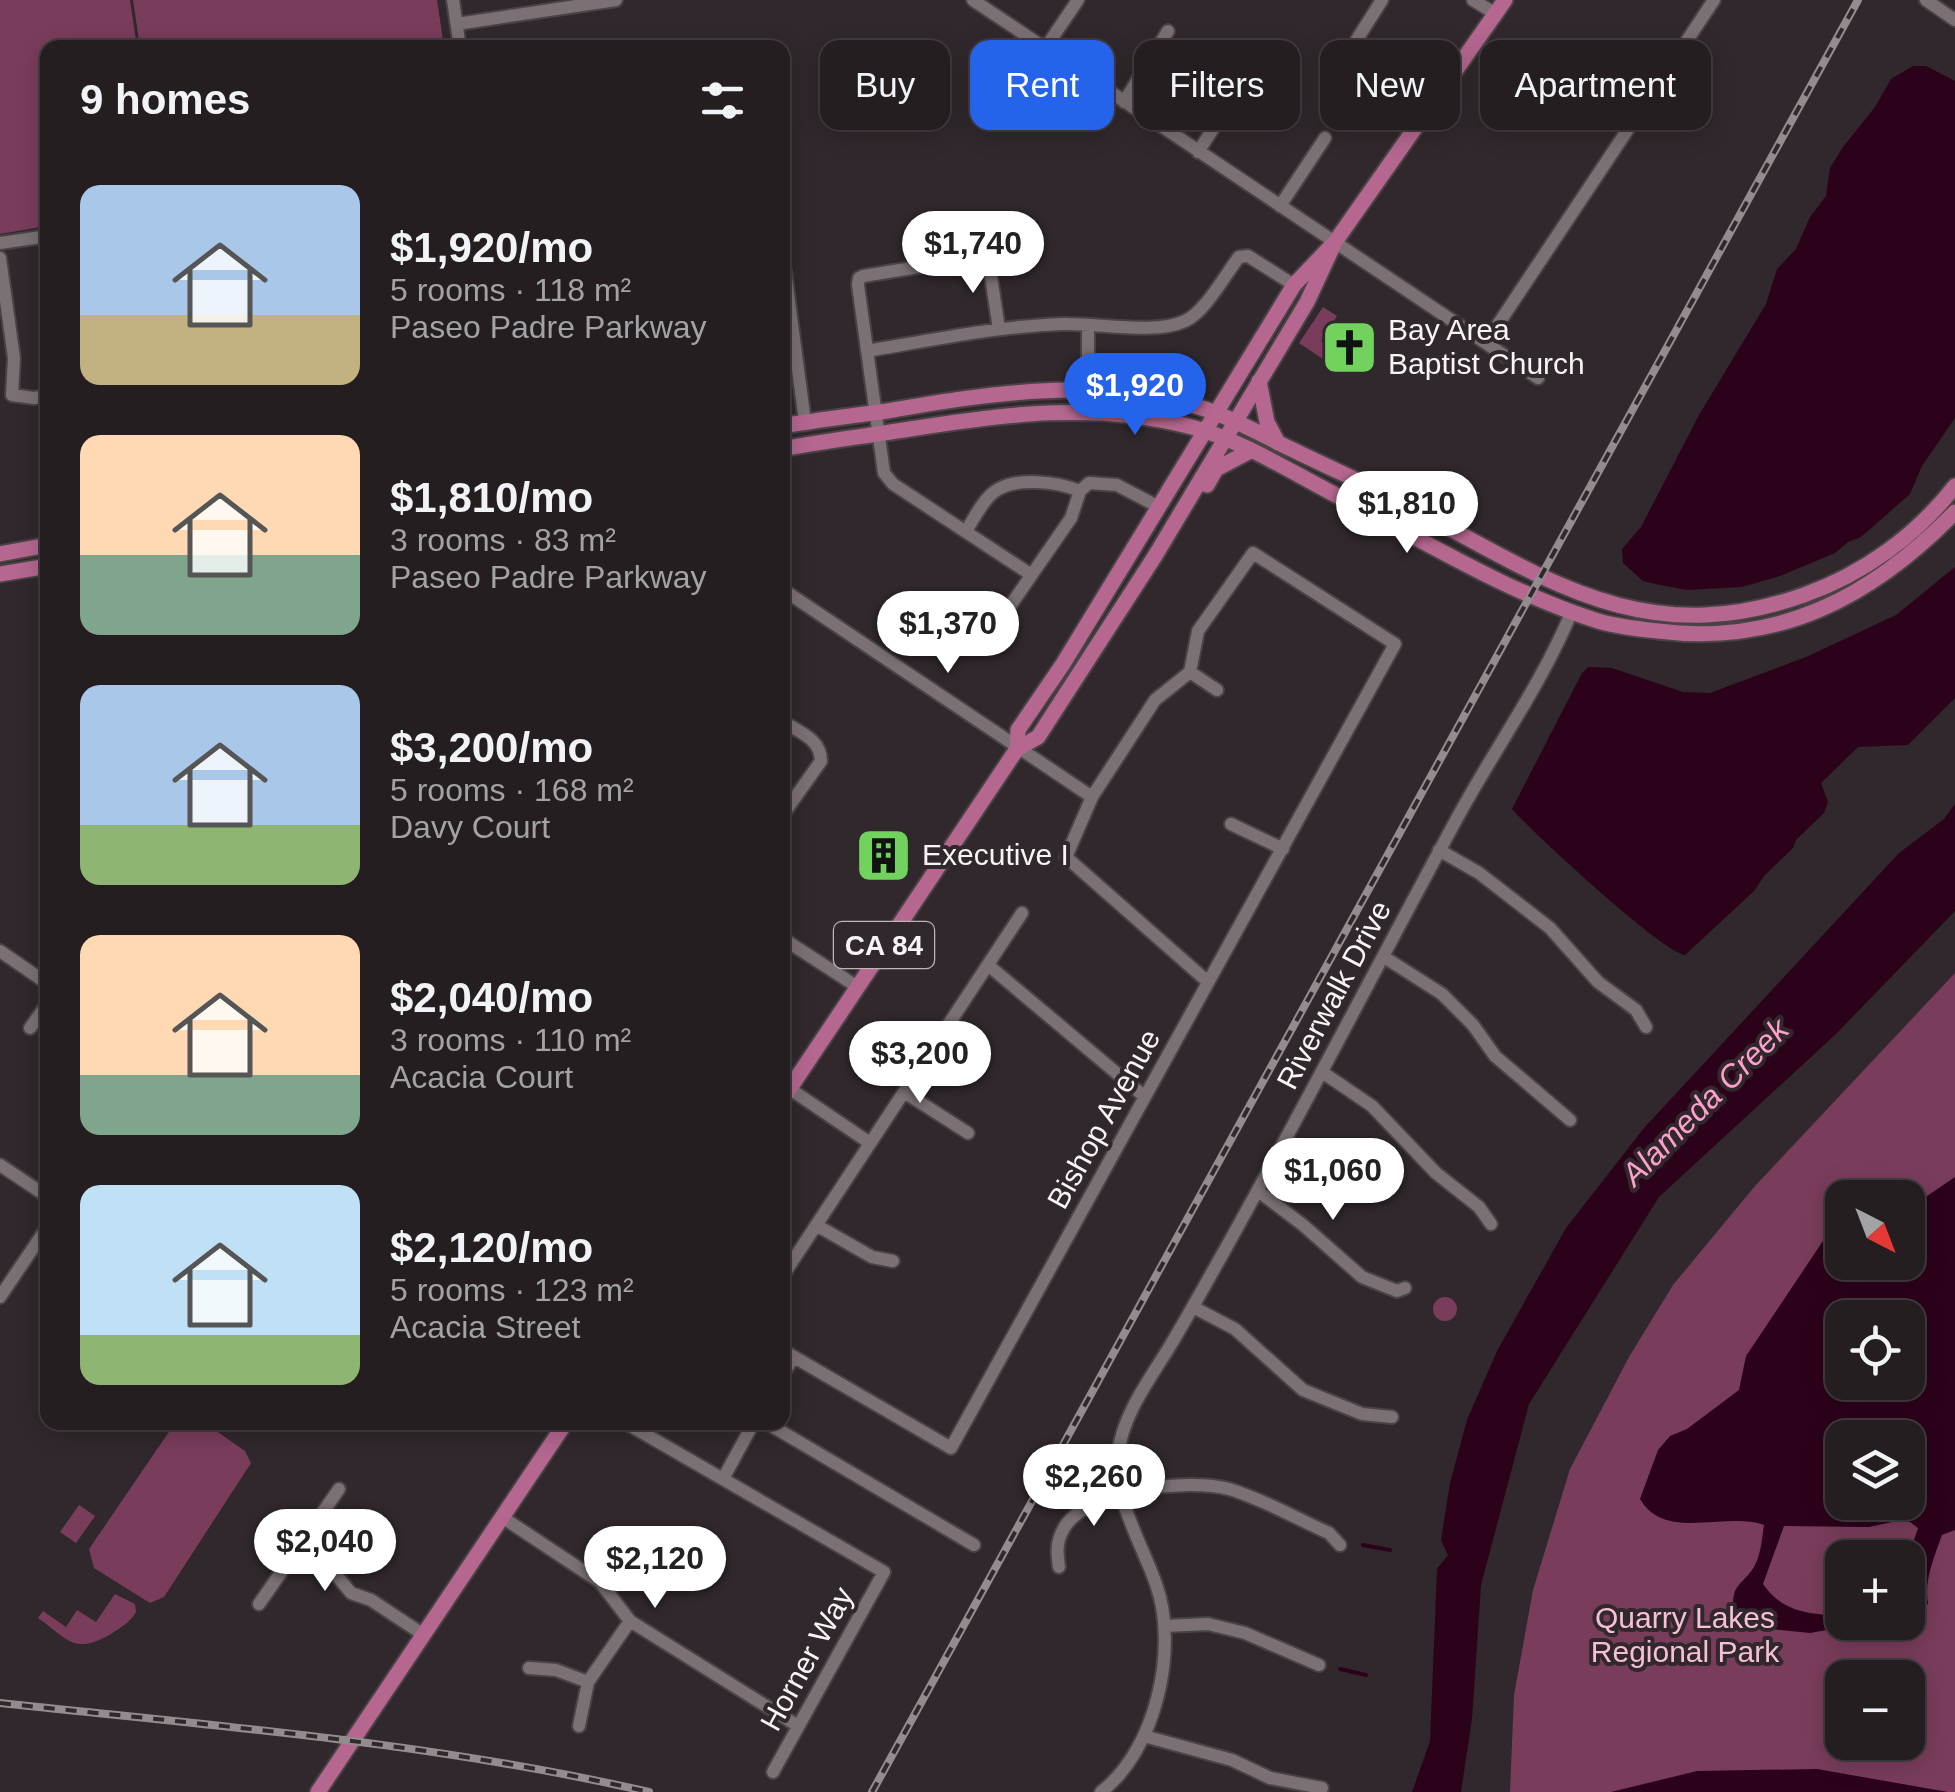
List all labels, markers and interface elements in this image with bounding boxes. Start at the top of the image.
chip: Buy [820,40,950,130]
chip: Rent [970,40,1114,130]
chip: Filters [1134,40,1300,130]
chip: New [1320,40,1460,130]
chip: Apartment [1480,40,1711,130]
icon: filters [695,73,750,128]
text: 9 homes [80,76,250,123]
pin: $1,740 [892,211,1054,296]
text: $1,920/mo [390,224,593,271]
icon: home [160,225,280,345]
text: $1,740 [924,225,1022,261]
text: 5 rooms · 118 m² [390,272,631,308]
text: Paseo Padre Parkway [390,309,707,345]
place label: Bay Area Baptist Church [1388,313,1585,380]
church icon: Bay Area Baptist Church [1319,317,1379,377]
pin: $1,920 [1054,353,1216,438]
text: $1,920 [1086,367,1184,403]
pin: $1,810 [1326,471,1488,556]
text: $1,810/mo [390,474,593,521]
icon: home [160,475,280,595]
text: $1,810 [1358,485,1456,521]
text: 3 rooms · 83 m² [390,522,616,558]
text: Paseo Padre Parkway [390,559,707,595]
pin: $1,370 [867,591,1029,676]
text: $1,370 [899,605,997,641]
text: $3,200/mo [390,724,593,771]
icon: home [160,725,280,845]
text: 5 rooms · 168 m² [390,772,634,808]
text: Davy Court [390,809,550,845]
building icon: Executive I [853,825,913,885]
place label: Executive I [922,838,1069,871]
street label: Riverwalk Drive [1270,895,1397,1094]
road number: CA 84 [834,922,934,968]
text: $2,040/mo [390,974,593,1021]
icon: home [160,975,280,1095]
water label: Alameda Creek [1613,1010,1797,1194]
pin: $3,200 [839,1021,1001,1106]
text: 3 rooms · 110 m² [390,1022,631,1058]
street label: Bishop Avenue [1041,1023,1166,1214]
text: $3,200 [871,1035,969,1071]
text: Acacia Court [390,1059,573,1095]
pin: $1,060 [1252,1138,1414,1223]
text: $1,060 [1284,1152,1382,1188]
north arrow [1825,1180,1925,1280]
map controls [1825,1180,1925,1760]
text: $2,120/mo [390,1224,593,1271]
icon: home [160,1225,280,1345]
text: 5 rooms · 123 m² [390,1272,634,1308]
button: locate [1825,1300,1925,1400]
text: Acacia Street [390,1309,580,1345]
button: layers [1825,1420,1925,1520]
pin: $2,260 [1013,1444,1175,1529]
text: $2,260 [1045,1458,1143,1494]
pin: $2,040 [244,1509,406,1594]
text: $2,040 [276,1523,374,1559]
pin: $2,120 [574,1526,736,1611]
text: $2,120 [606,1540,704,1576]
button: + [1825,1540,1925,1640]
street label: Horner Way [754,1581,860,1736]
park label: Quarry Lakes Regional Park [1591,1601,1780,1668]
button: − [1825,1660,1925,1760]

